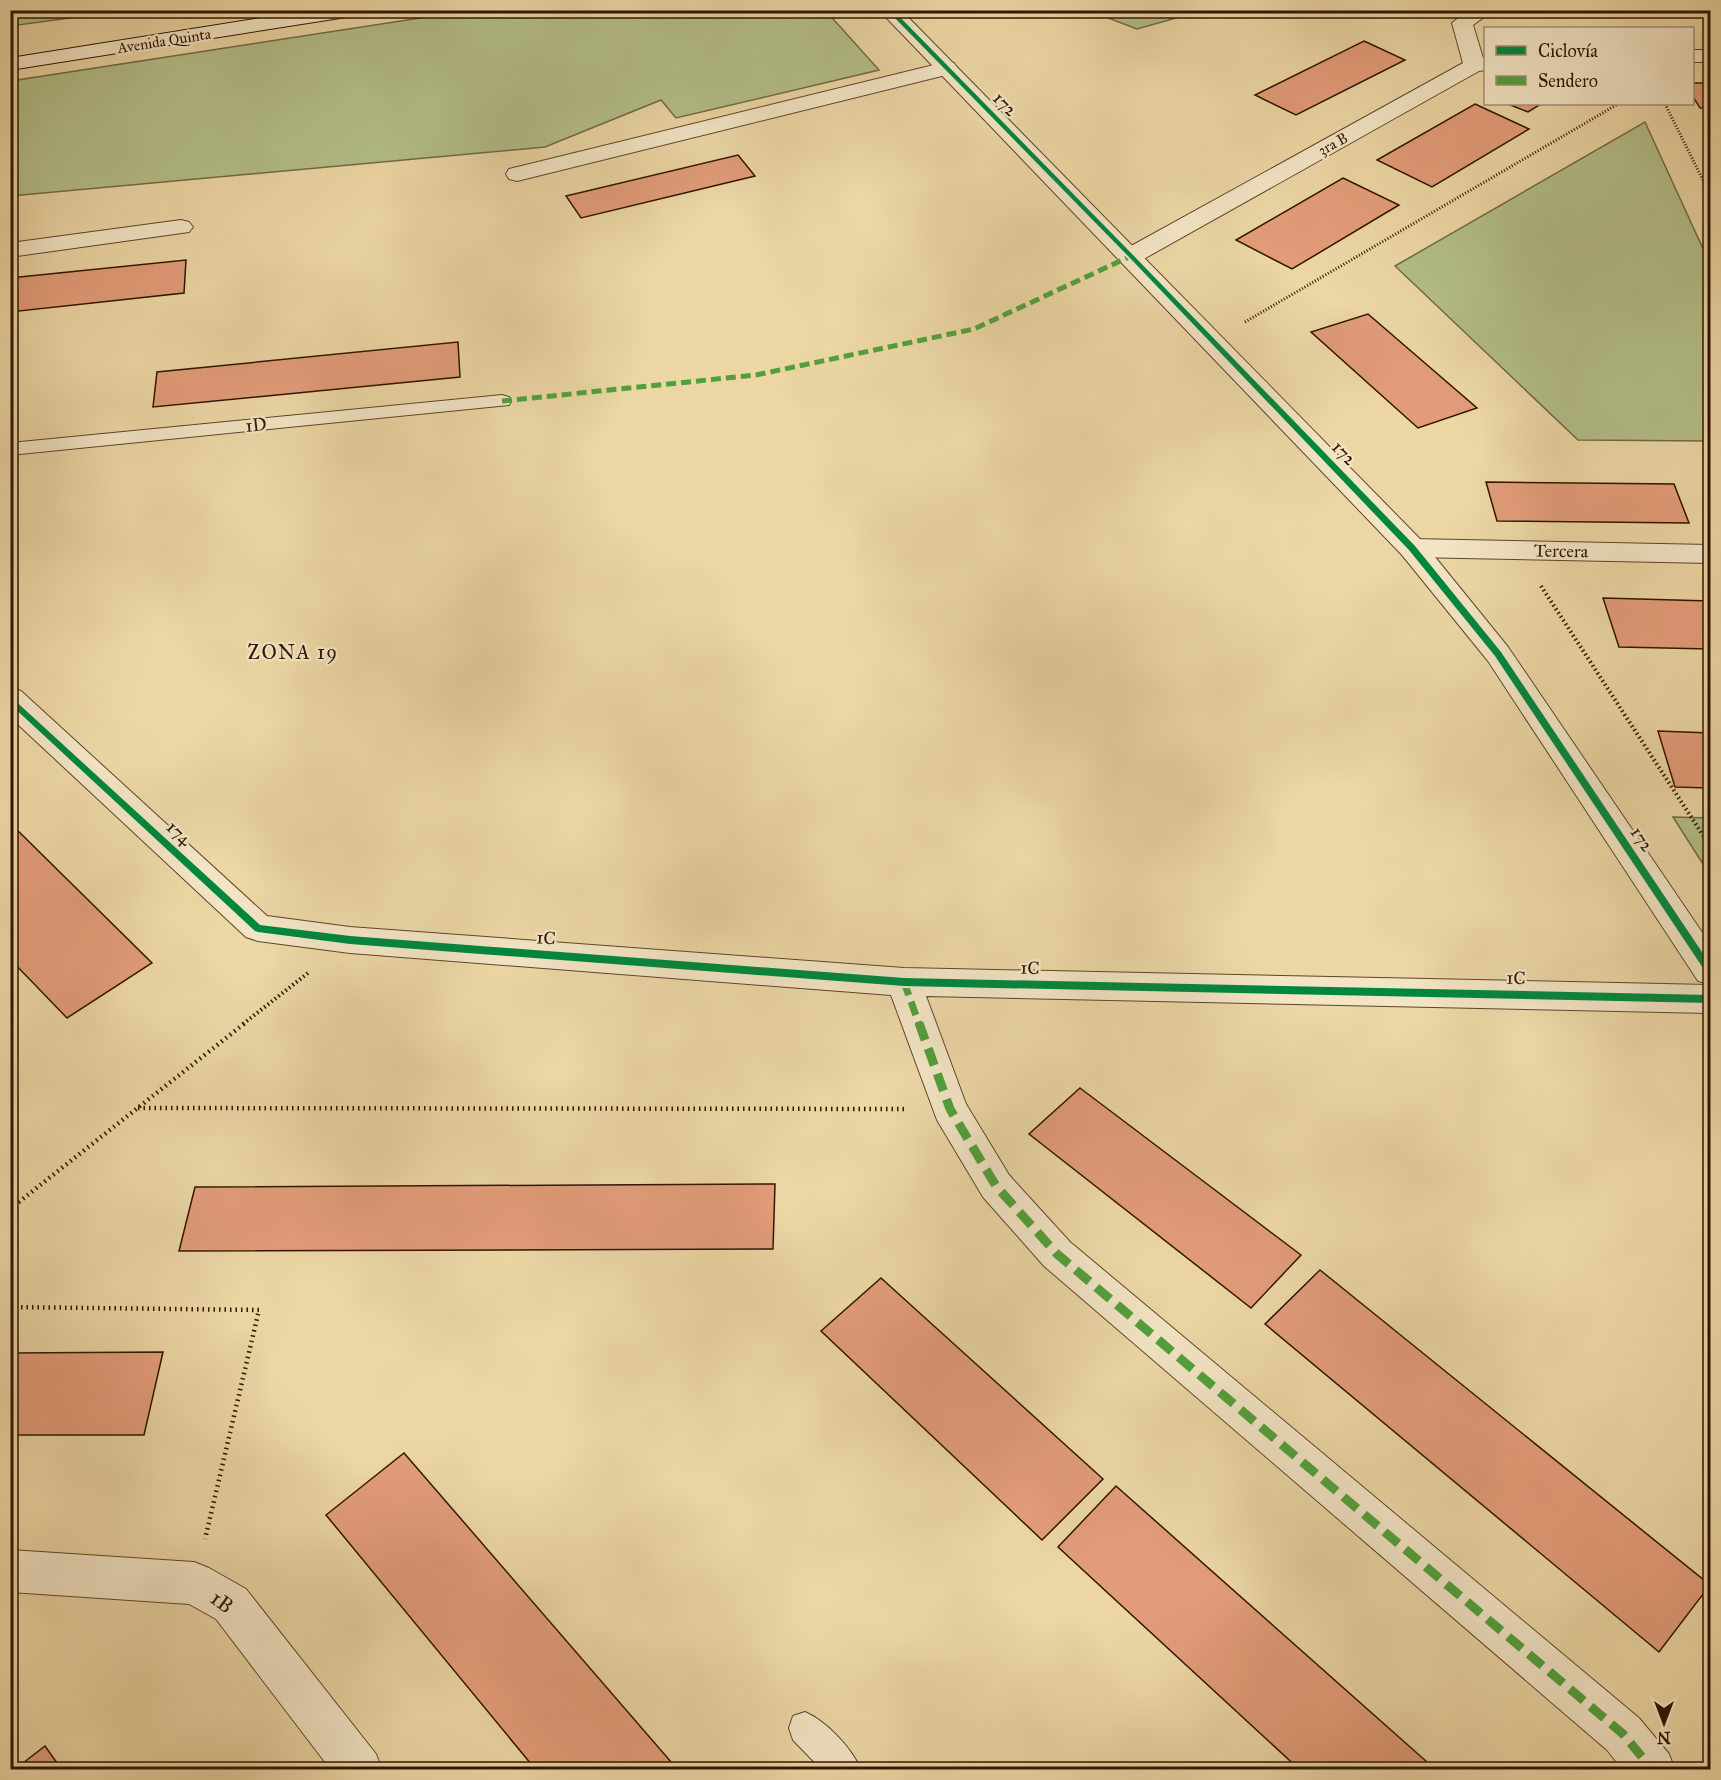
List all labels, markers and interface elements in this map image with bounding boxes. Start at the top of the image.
street label: Avenida Quinta [115,25,213,57]
legend [1484,27,1694,105]
text: Ciclovía [1538,40,1598,62]
text: Sendero [1538,70,1598,92]
street label: 172 [988,87,1022,121]
street label: 3ra B [1315,129,1351,159]
street label: 1D [244,413,268,437]
street label: 172 [1327,436,1361,470]
street label: Tercera [1534,540,1589,562]
district label: ZONA 19 [247,640,339,664]
street label: 174 [162,816,197,851]
street label: 172 [1626,822,1658,856]
street label: 1C [536,926,556,950]
street label: 1C [1020,957,1040,979]
street label: 1C [1506,967,1526,989]
street label: 1B [205,1585,239,1619]
north arrow [1634,1693,1694,1753]
text: N [1657,1728,1671,1747]

